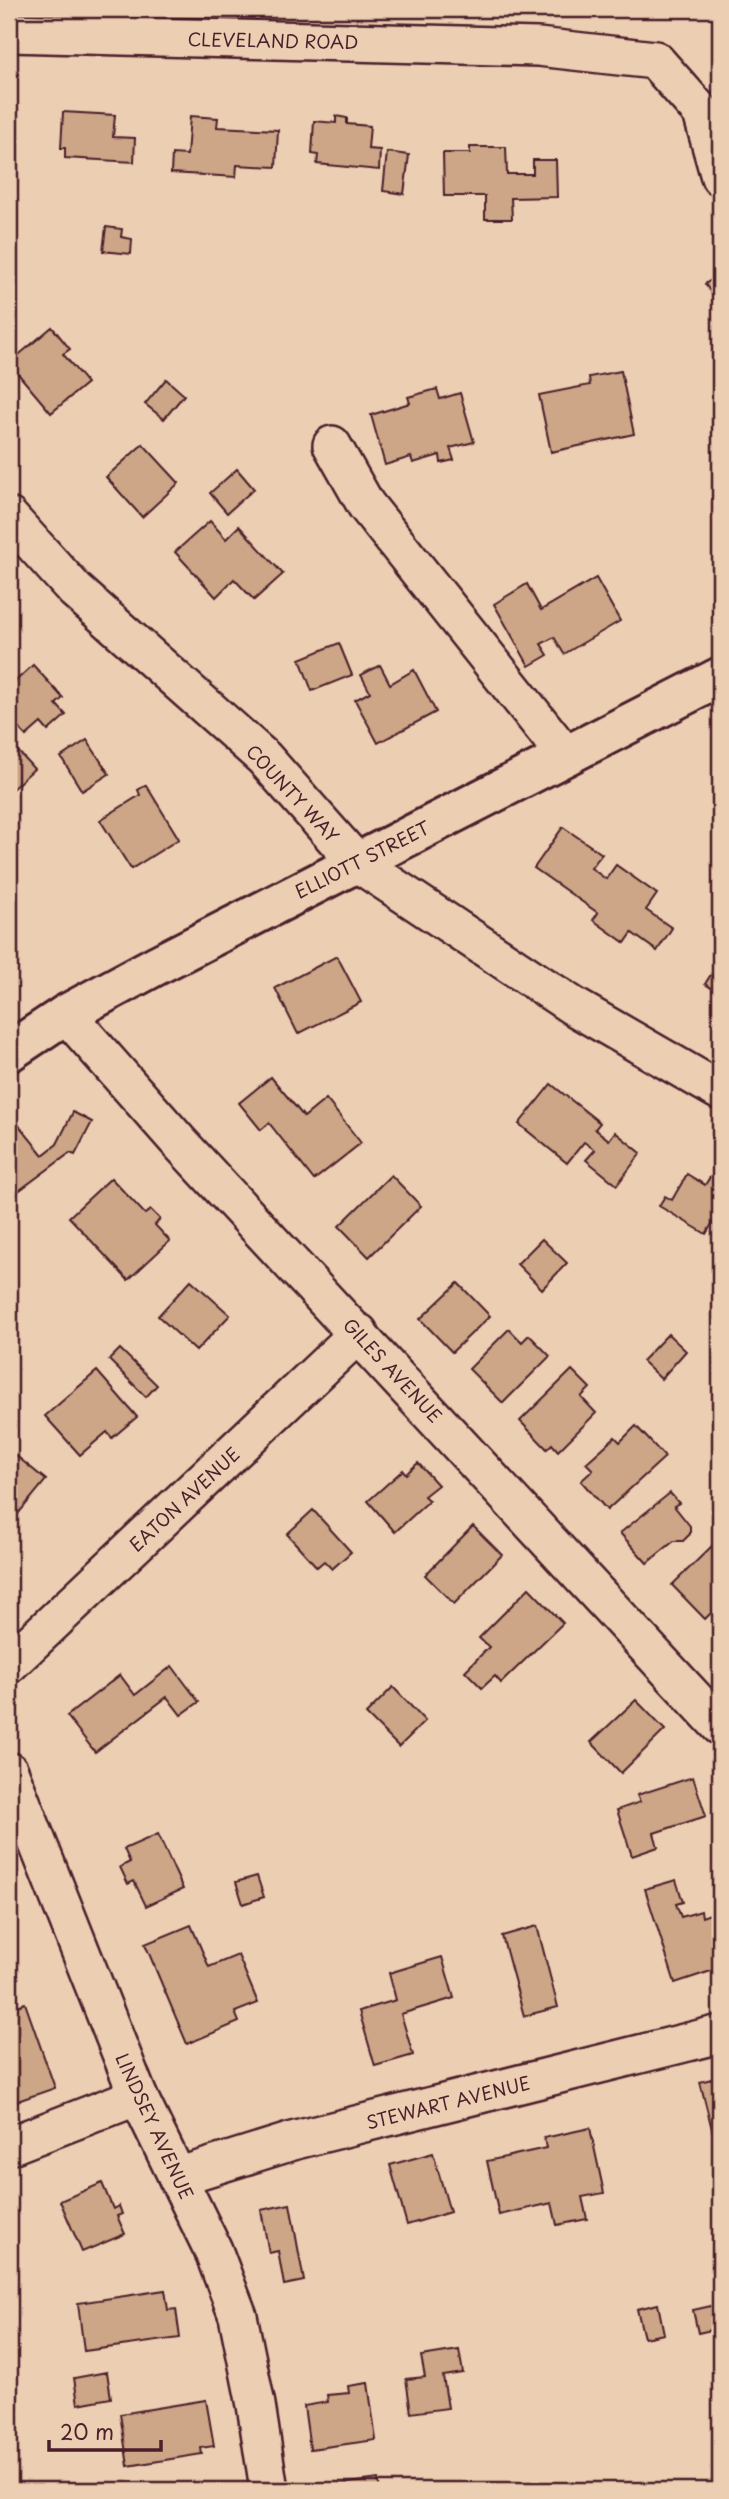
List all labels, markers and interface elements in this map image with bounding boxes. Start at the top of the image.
street label: CLEVELAND ROAD [187,25,359,55]
street label: COUNTY WAY [240,738,346,849]
street label: ELLIOTT STREET [290,813,435,905]
street label: GILES AVENUE [337,1312,449,1428]
street label: EATON AVENUE [123,1440,245,1558]
street label: LINDSEY AVENUE [109,2048,201,2204]
street label: STEWART AVENUE [363,2069,533,2135]
scale bar [49,2408,161,2452]
text: 20 m [60,2415,114,2447]

